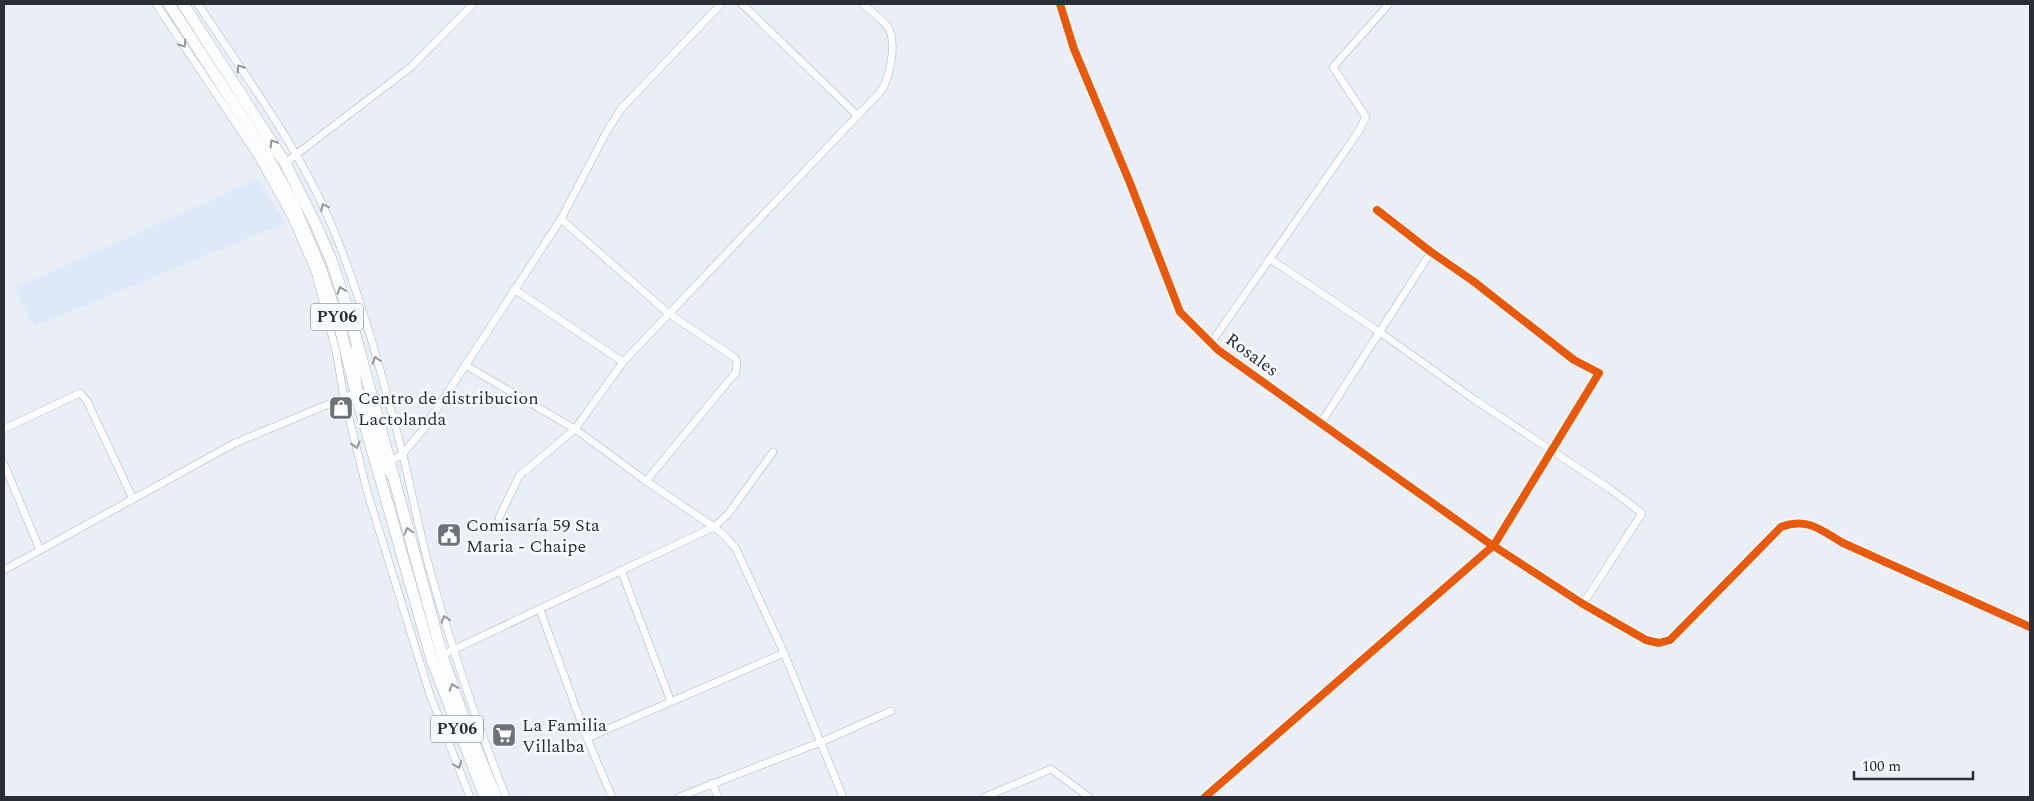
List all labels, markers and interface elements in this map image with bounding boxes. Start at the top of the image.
one-way arrow [176,39,186,48]
one-way arrow [237,64,246,73]
one-way arrow [269,139,279,148]
one-way arrow [320,203,330,212]
one-way arrow [337,286,347,294]
road number: PY06 [311,304,363,330]
street label: Rosales [1220,326,1284,384]
one-way arrow [371,356,382,365]
place label: Centro de distribucion Lactolanda [358,385,539,433]
shop icon: Centro de distribucion Lactolanda [328,395,354,421]
one-way arrow [350,440,361,449]
place label: Comisaría 59 Sta Maria - Chaipe [466,512,600,560]
public building icon: Comisaría 59 Sta Maria - Chaipe [436,522,462,548]
one-way arrow [403,527,413,535]
one-way arrow [440,615,450,623]
one-way arrow [449,683,459,691]
place label: La Familia Villalba [522,712,607,760]
road number: PY06 [431,716,483,742]
supermarket icon: La Familia Villalba [491,722,517,748]
scale bar [1854,748,1973,780]
text: 100 m [1862,755,1901,778]
one-way arrow [451,760,462,769]

